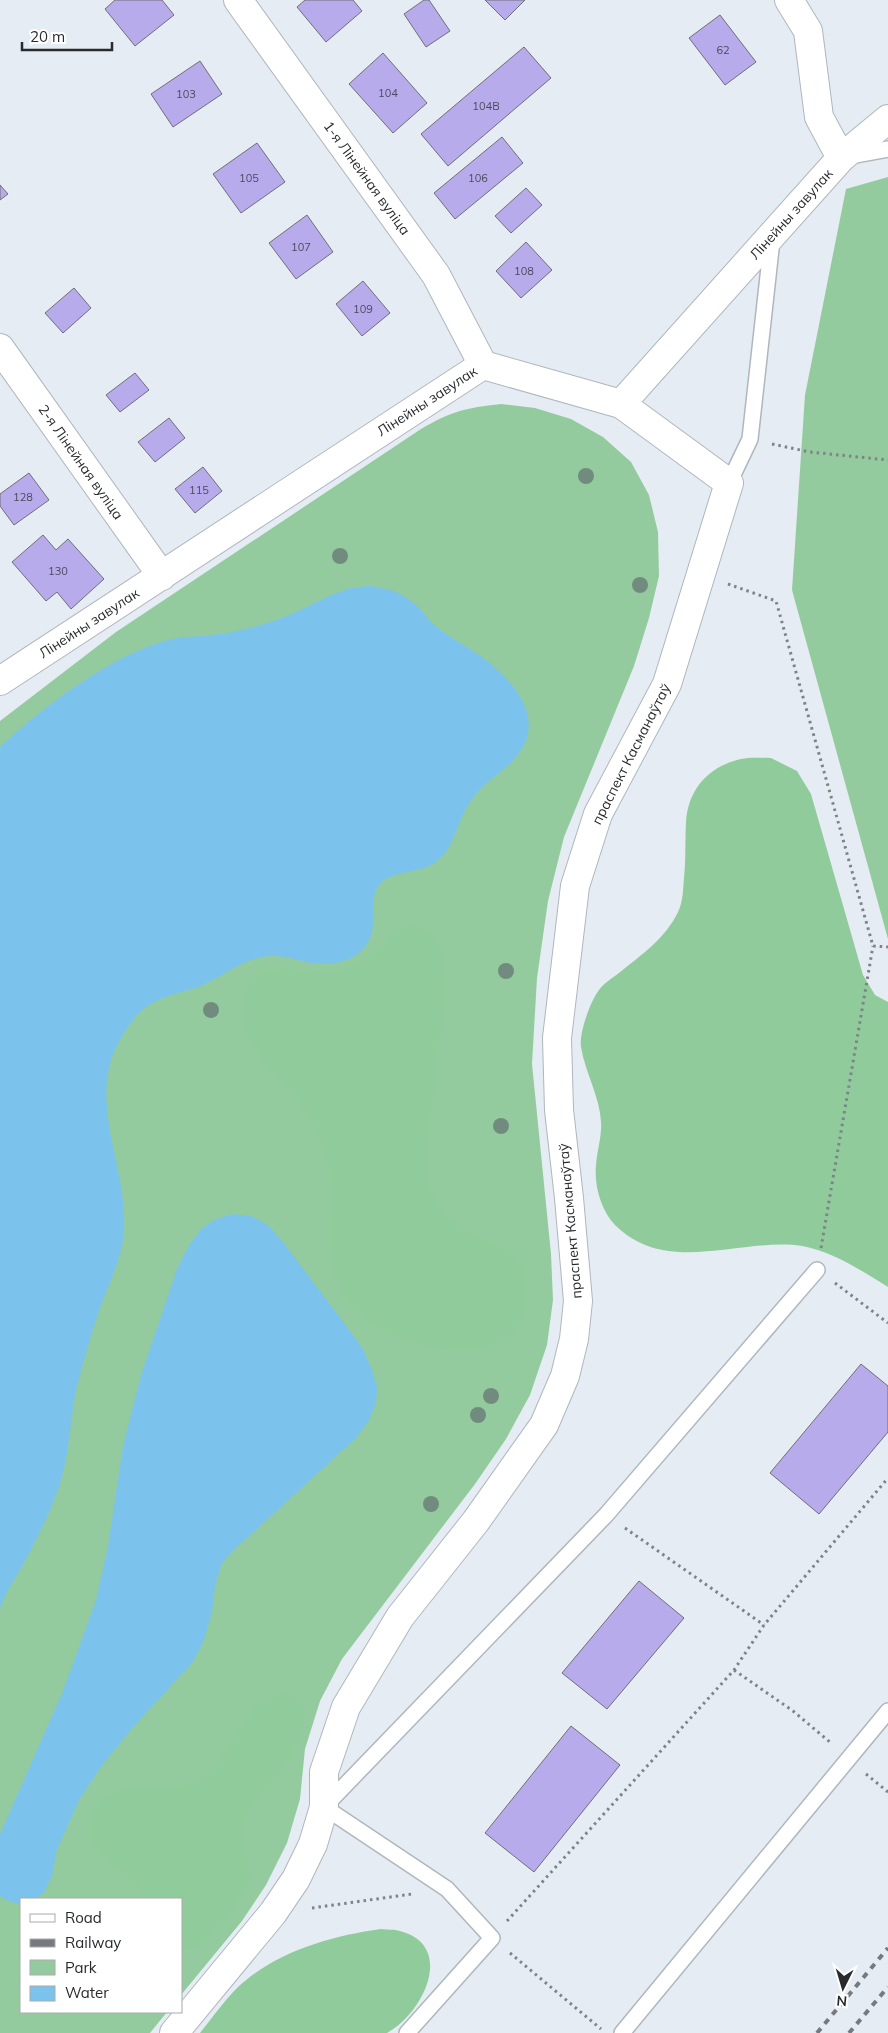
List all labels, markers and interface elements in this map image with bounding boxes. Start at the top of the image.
scale bar [22,20,112,52]
text: 20 m [30,27,65,46]
house number: 62 [716,43,730,57]
house number: 104 [378,86,398,100]
house number: 103 [176,87,196,101]
house number: 104В [472,99,500,113]
street label: 1-я Лінейная вуліца [320,118,414,238]
street label: Лінейны завулак [746,165,837,263]
house number: 105 [239,171,259,185]
house number: 106 [468,171,488,185]
house number: 107 [291,240,311,254]
house number: 108 [514,264,534,278]
house number: 109 [353,302,373,316]
street label: Лінейны завулак [373,362,481,440]
street label: 2-я Лінейная вуліца [35,401,127,523]
house number: 115 [189,483,209,497]
house number: 128 [13,490,33,504]
house number: 130 [48,564,68,578]
street label: Лінейны завулак [35,584,143,662]
street label: праспект Касманаўтаў [588,680,675,828]
street label: праспект Касманаўтаў [554,1142,586,1299]
legend [20,1898,182,2013]
text: Road [65,1908,102,1927]
text: Railway [65,1933,121,1952]
text: Park [65,1958,97,1977]
north arrow [818,1963,868,2013]
text: Water [65,1983,109,2002]
text: N [836,1992,848,2010]

